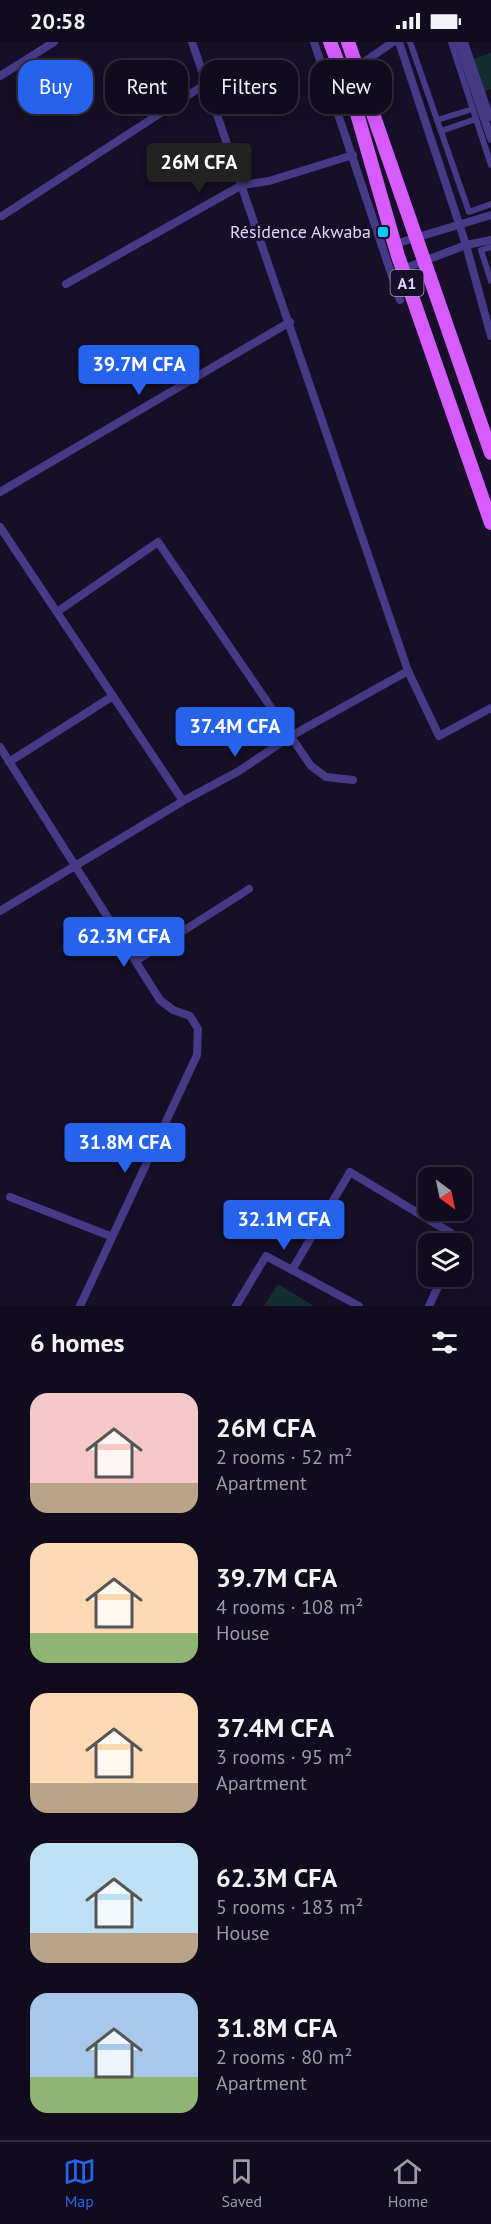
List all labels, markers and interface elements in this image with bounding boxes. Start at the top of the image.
text: 20:58 [30,7,86,35]
chip: Buy [18,60,93,114]
chip: Rent [105,60,188,114]
chip: Filters [200,60,298,114]
chip: New [310,60,392,114]
pin: 26M CFA [144,143,254,194]
text: 26M CFA [161,149,237,175]
place label: Résidence Akwaba [230,220,371,243]
marker: Résidence Akwaba [376,225,390,239]
road number: A1 [390,270,424,296]
pin: 39.7M CFA [70,345,208,396]
text: 39.7M CFA [92,351,186,377]
pin: 37.4M CFA [166,707,304,758]
text: 37.4M CFA [190,713,280,739]
pin: 62.3M CFA [55,917,193,968]
text: 62.3M CFA [77,923,171,949]
pin: 31.8M CFA [56,1123,194,1174]
text: 31.8M CFA [78,1129,172,1155]
north arrow [418,1167,472,1221]
map controls [418,1167,472,1287]
pin: 32.1M CFA [215,1200,353,1251]
text: 32.1M CFA [237,1206,331,1232]
button: layers [418,1233,472,1287]
text: 6 homes [30,1326,125,1359]
icon: filters [428,1326,461,1359]
text: 26M CFA [216,1411,316,1444]
icon: home [78,1417,150,1489]
text: 2 rooms · 52 m² [216,1444,352,1470]
text: Apartment [216,1470,307,1496]
text: 39.7M CFA [216,1561,337,1594]
icon: home [78,1567,150,1639]
text: 4 rooms · 108 m² [216,1594,363,1620]
text: House [216,1620,270,1646]
text: 37.4M CFA [216,1711,334,1744]
icon: home [78,1717,150,1789]
text: 3 rooms · 95 m² [216,1744,352,1770]
text: Apartment [216,1770,307,1796]
text: 62.3M CFA [216,1861,337,1894]
icon: home [78,1867,150,1939]
text: 5 rooms · 183 m² [216,1894,363,1920]
text: House [216,1920,270,1946]
text: 31.8M CFA [216,2011,337,2044]
icon: home [78,2017,150,2089]
text: 2 rooms · 80 m² [216,2044,352,2070]
text: Apartment [216,2070,307,2096]
tab: Map [63,2155,96,2211]
tab: Saved [221,2155,262,2211]
tab: Home [388,2155,428,2211]

